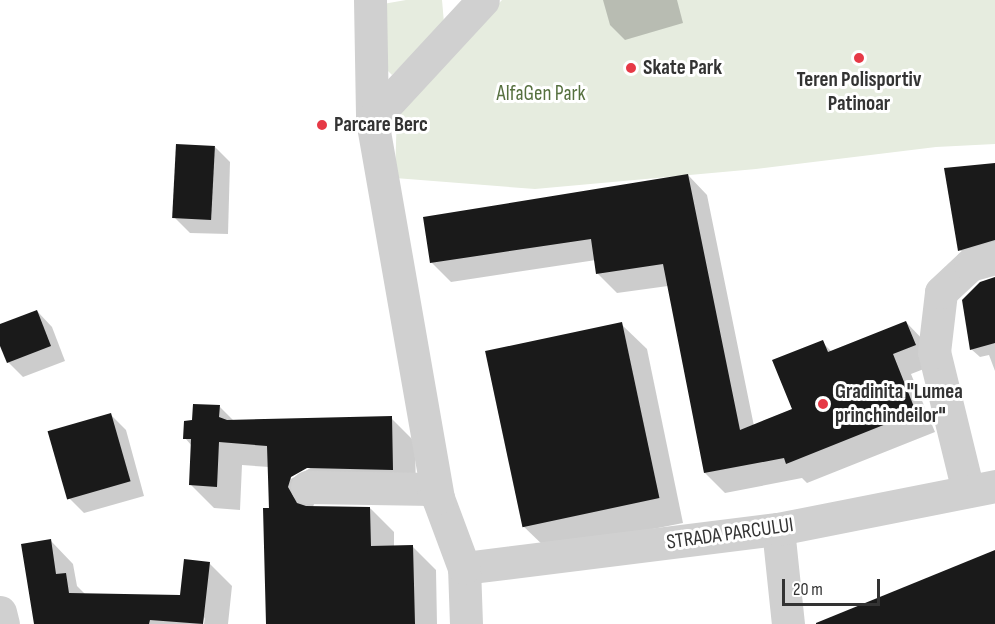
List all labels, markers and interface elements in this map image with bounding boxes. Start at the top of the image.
marker: Teren Polisportiv Patinoar [852,51,866,65]
place label: Skate Park [643,55,722,81]
marker: Skate Park [624,61,638,75]
place label: Teren Polisportiv Patinoar [796,67,922,117]
park label: AlfaGen Park [496,81,586,107]
place label: Parcare Berc [334,112,428,138]
marker: Parcare Berc [315,118,329,132]
place label: Gradinita "Lumea princhindeilor" [835,379,963,429]
marker: Gradinita "Lumea princhindeilor" [816,397,830,411]
street label: STRADA PARCULUI [665,513,795,555]
scale bar [785,567,882,605]
text: 20 m [793,579,823,600]

